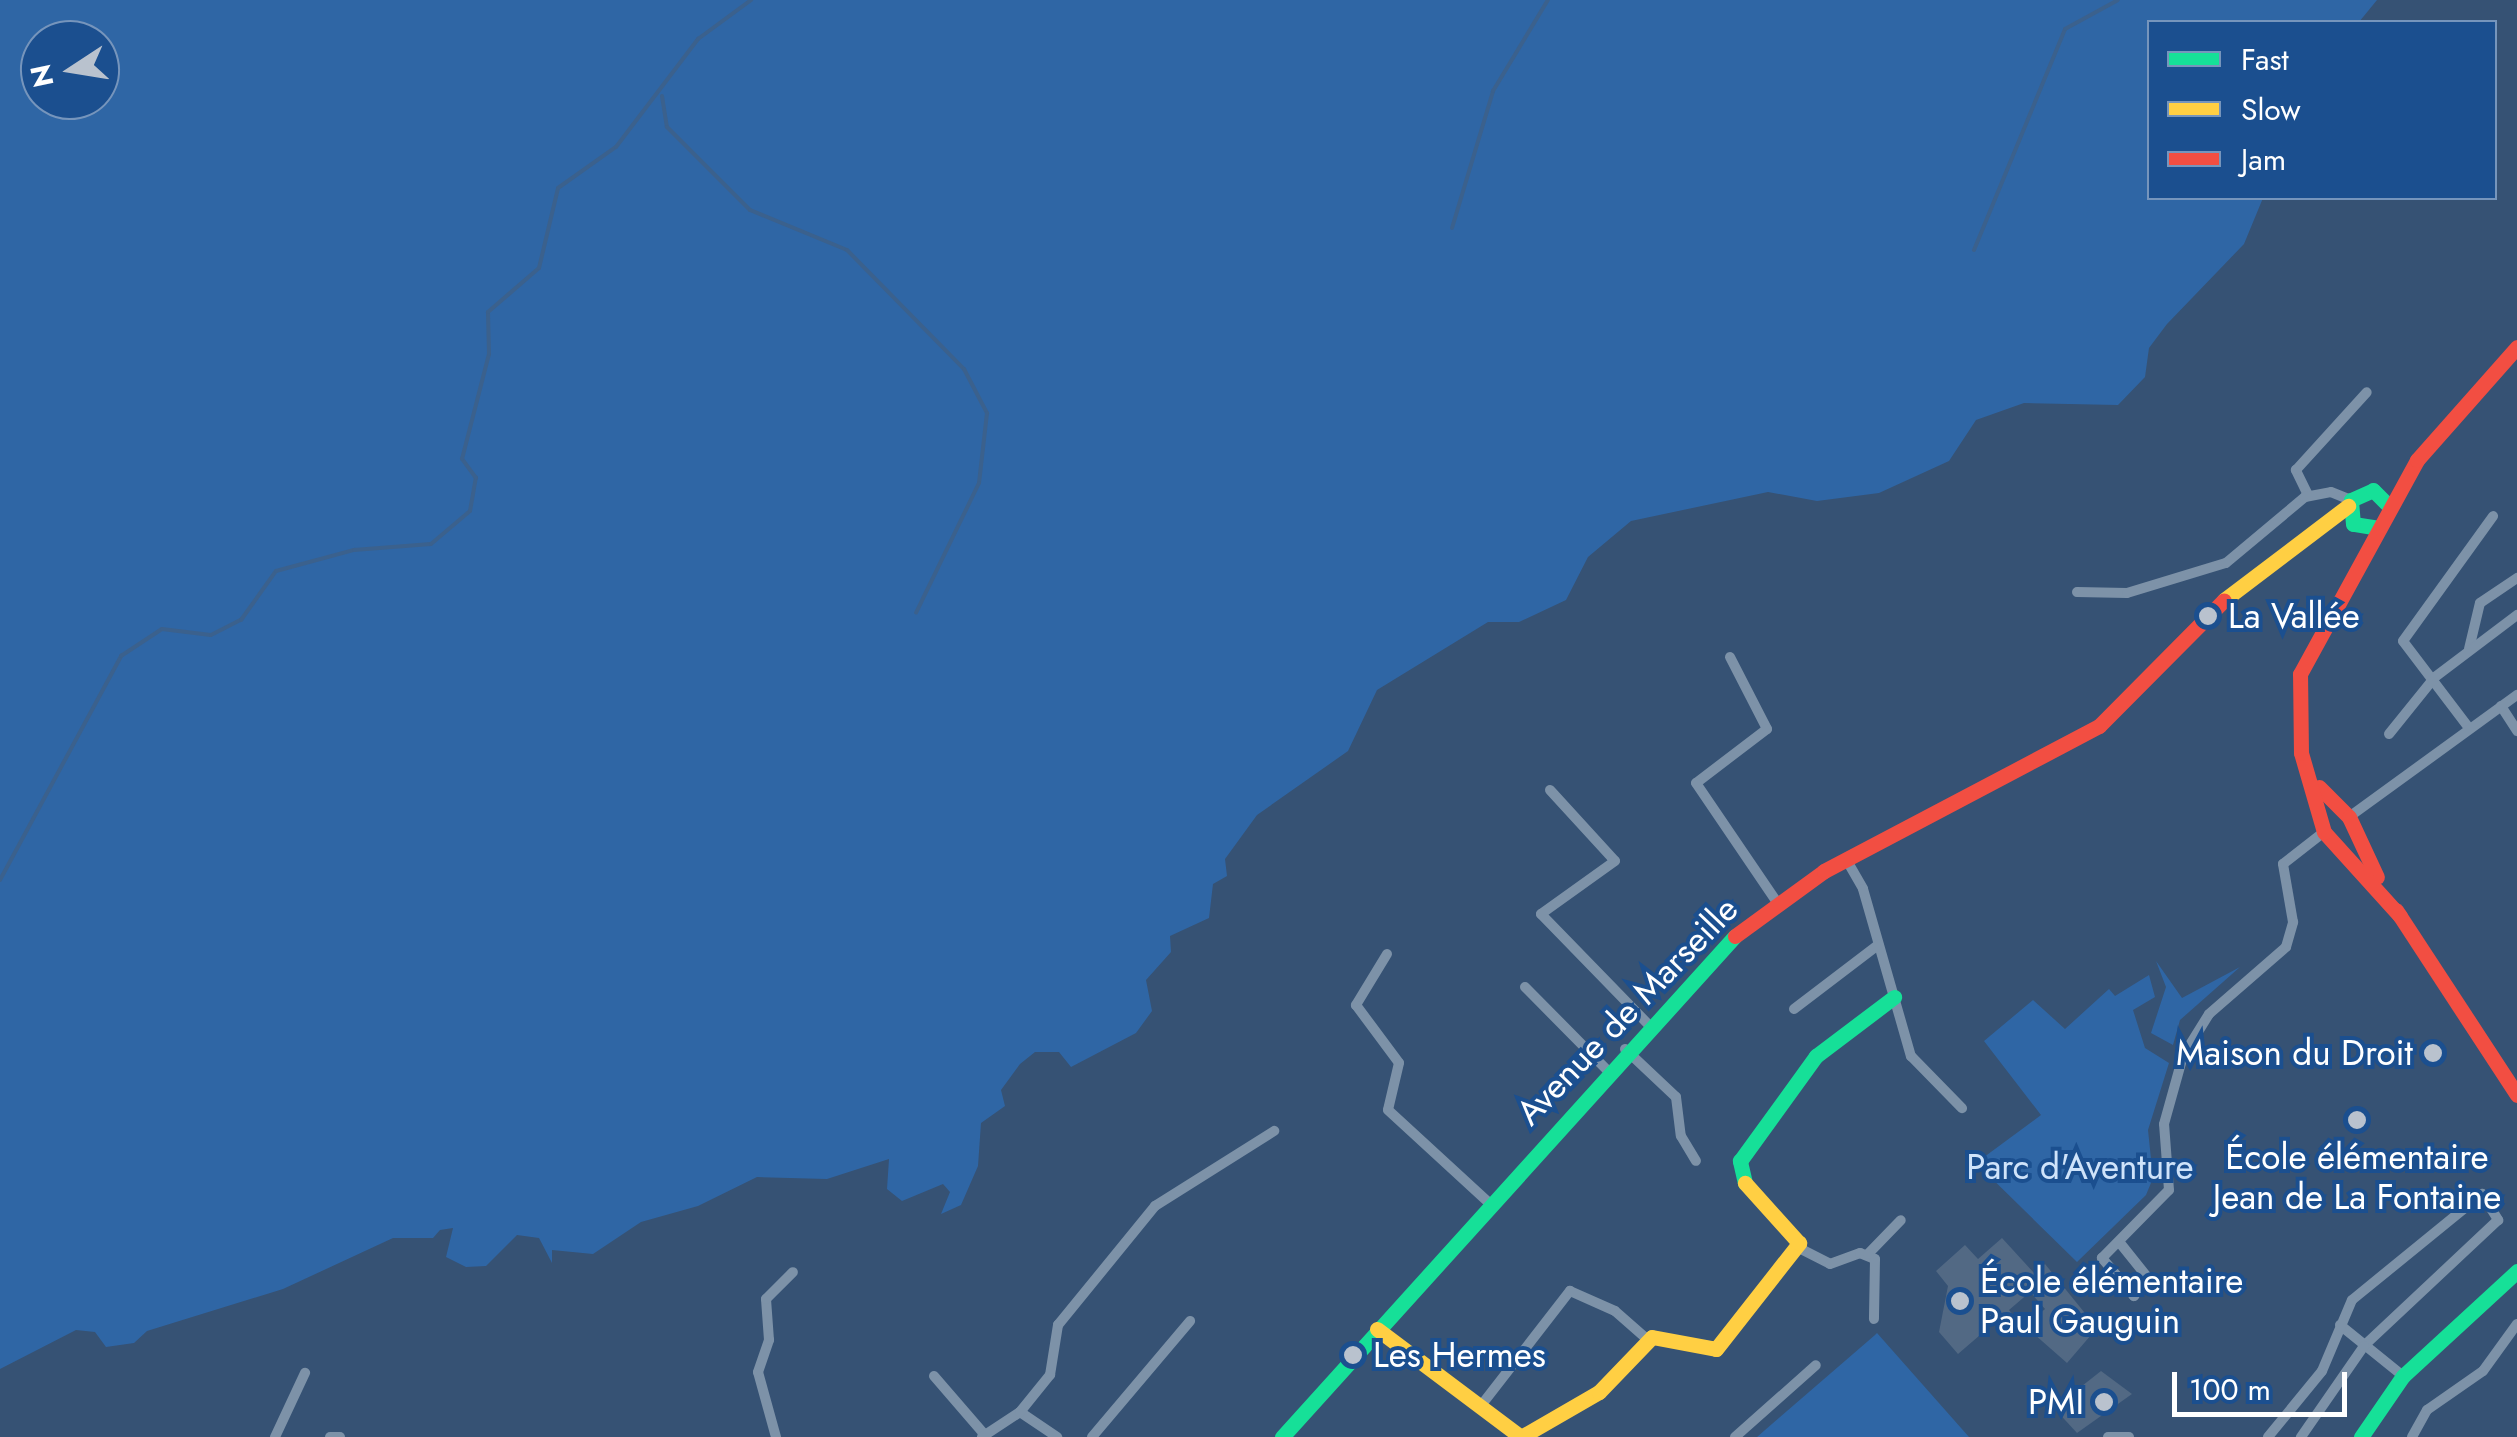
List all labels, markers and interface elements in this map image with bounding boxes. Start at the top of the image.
north arrow [20,20,120,120]
legend [2147,20,2497,200]
text: Fast [2241,38,2289,81]
text: N [20,61,64,91]
text: Slow [2241,88,2301,131]
text: Jam [2241,138,2286,181]
place label: La Vallée [2228,595,2360,637]
marker: La Vallée [2197,605,2219,627]
street label: Avenue de Marseille [1508,888,1746,1134]
place label: Maison du Droit [2176,1032,2413,1074]
marker: Maison du Droit [2422,1042,2444,1064]
marker: École élémentaire Jean de La Fontaine [2346,1109,2368,1131]
place label: École élémentaire Jean de La Fontaine [2213,1136,2501,1218]
park label: Parc d'Aventure [1966,1146,2194,1188]
place label: École élémentaire Paul Gauguin [1980,1260,2243,1342]
marker: École élémentaire Paul Gauguin [1949,1290,1971,1312]
place label: Les Hermes [1373,1334,1546,1376]
marker: Les Hermes [1342,1344,1364,1366]
scale bar [2177,1352,2352,1414]
text: 100 m [2189,1368,2271,1411]
place label: PMI [2028,1381,2084,1423]
marker: PMI [2093,1391,2115,1413]

